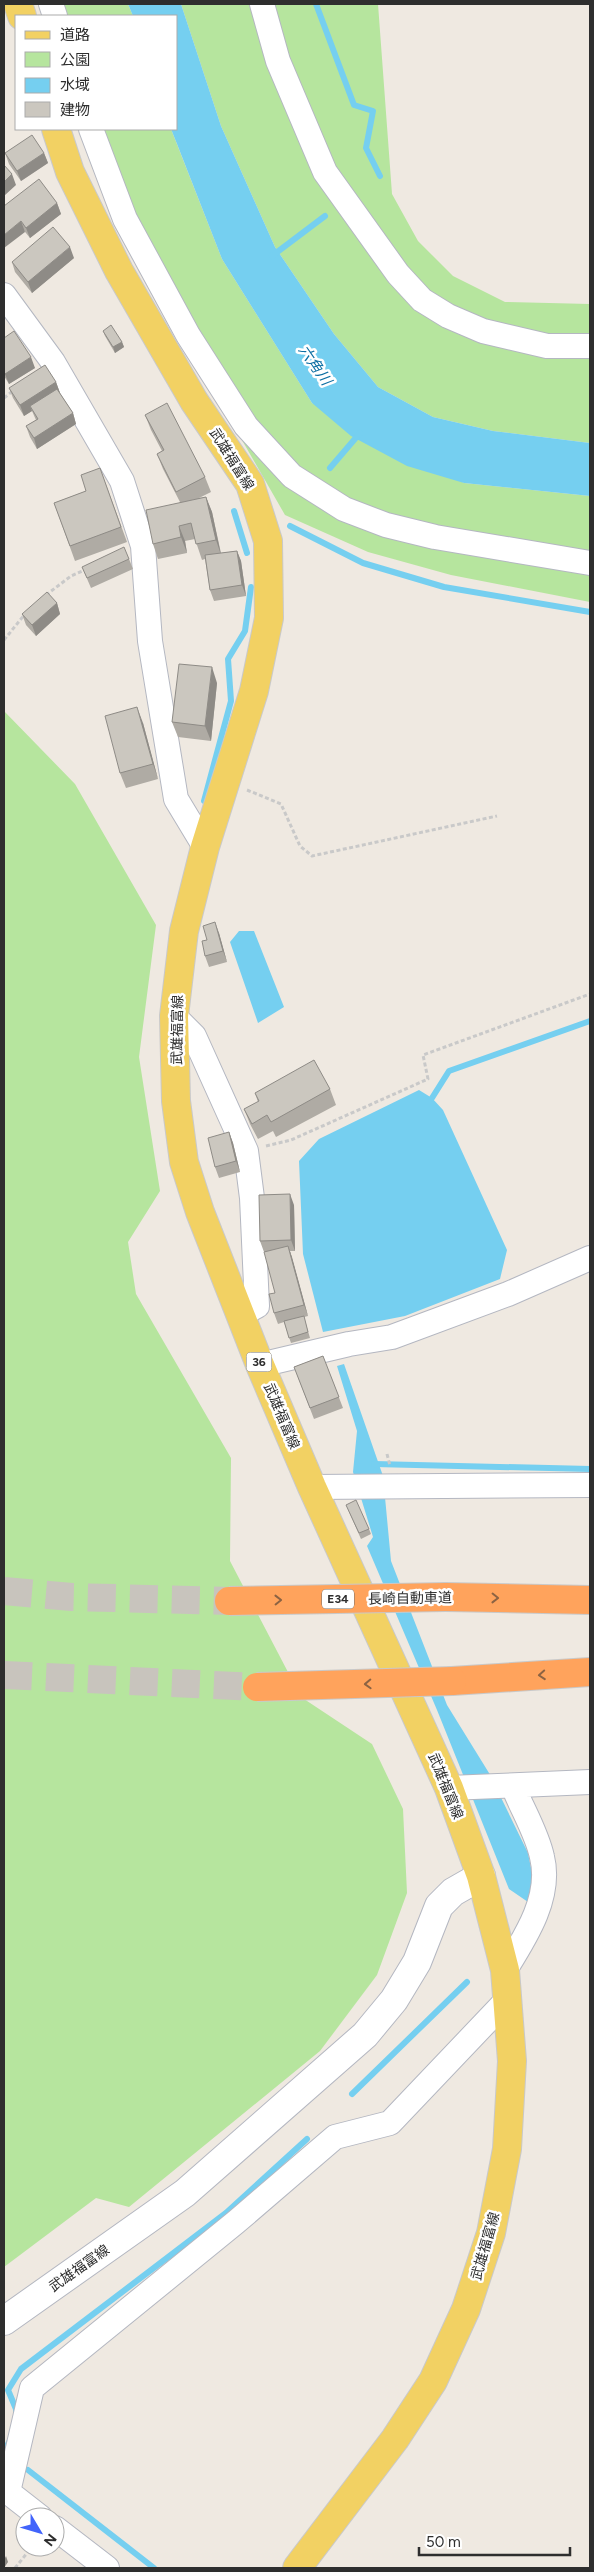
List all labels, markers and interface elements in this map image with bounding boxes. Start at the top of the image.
legend [15,15,178,130]
text: 道路 [60,26,90,44]
text: 公園 [60,51,90,69]
text: 水域 [60,76,90,94]
text: 建物 [60,101,90,119]
water label: 六角川 [295,341,336,390]
street label: 武雄福富線 [206,425,257,493]
street label: 武雄福富線 [168,995,187,1065]
road number: 36 [246,1352,272,1371]
street label: 武雄福富線 [260,1381,303,1452]
street label: 長崎自動車道 [368,1589,452,1608]
road number: E34 [322,1590,354,1608]
one-way arrow [492,1593,499,1603]
one-way arrow [274,1595,282,1606]
one-way arrow [537,1670,545,1681]
one-way arrow [364,1679,372,1689]
street label: 武雄福富線 [425,1751,467,1822]
street label: 武雄福富線 [468,2210,503,2282]
street label: 武雄福富線 [46,2241,113,2295]
north arrow [15,2507,65,2557]
scale bar [419,2524,570,2556]
text: N [40,2530,60,2549]
text: 50 m [426,2533,461,2551]

